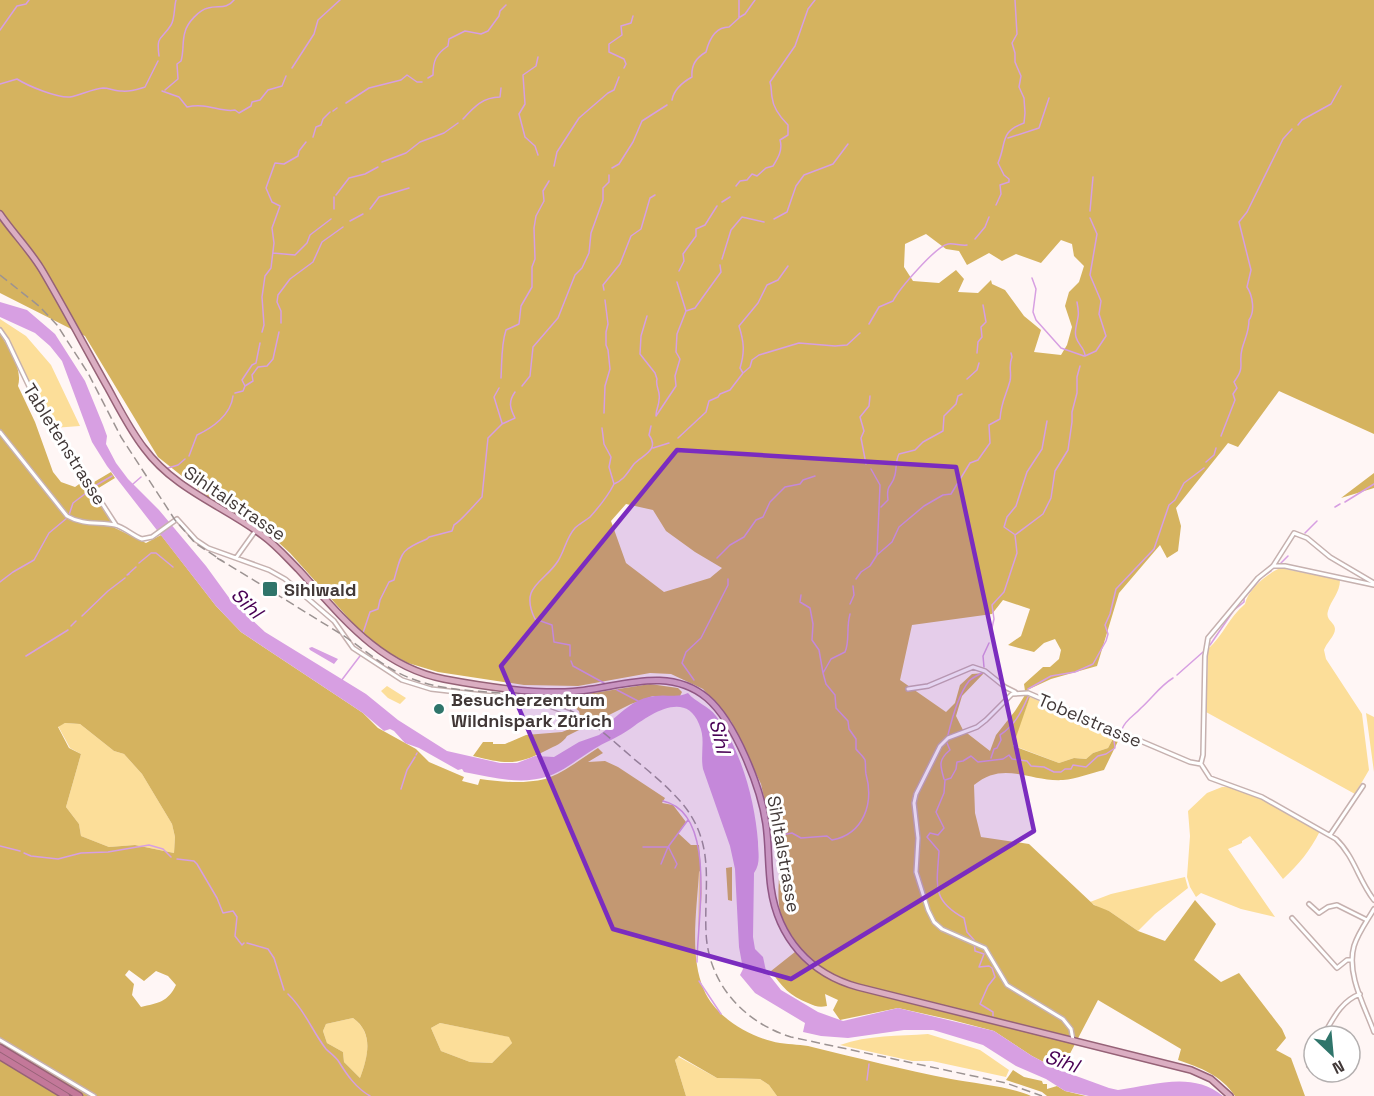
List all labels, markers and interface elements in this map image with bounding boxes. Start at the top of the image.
street label: Tabletenstrasse [18,379,112,509]
street label: Sihltalstrasse [180,461,290,545]
place label: Sihlwald [284,578,356,601]
marker: Sihlwald [261,580,279,598]
water label: Sihl [226,582,270,626]
place label: Besucherzentrum Wildnispark Zürich [451,688,612,732]
street label: Tobelstrasse [1035,688,1145,752]
marker: Besucherzentrum Wildnispark Zürich [432,702,446,716]
water label: Sihl [703,716,737,758]
street label: Sihltalstrasse [762,794,806,914]
north arrow [1302,1024,1362,1084]
water label: Sihl [1042,1043,1084,1080]
text: N [1329,1055,1348,1079]

